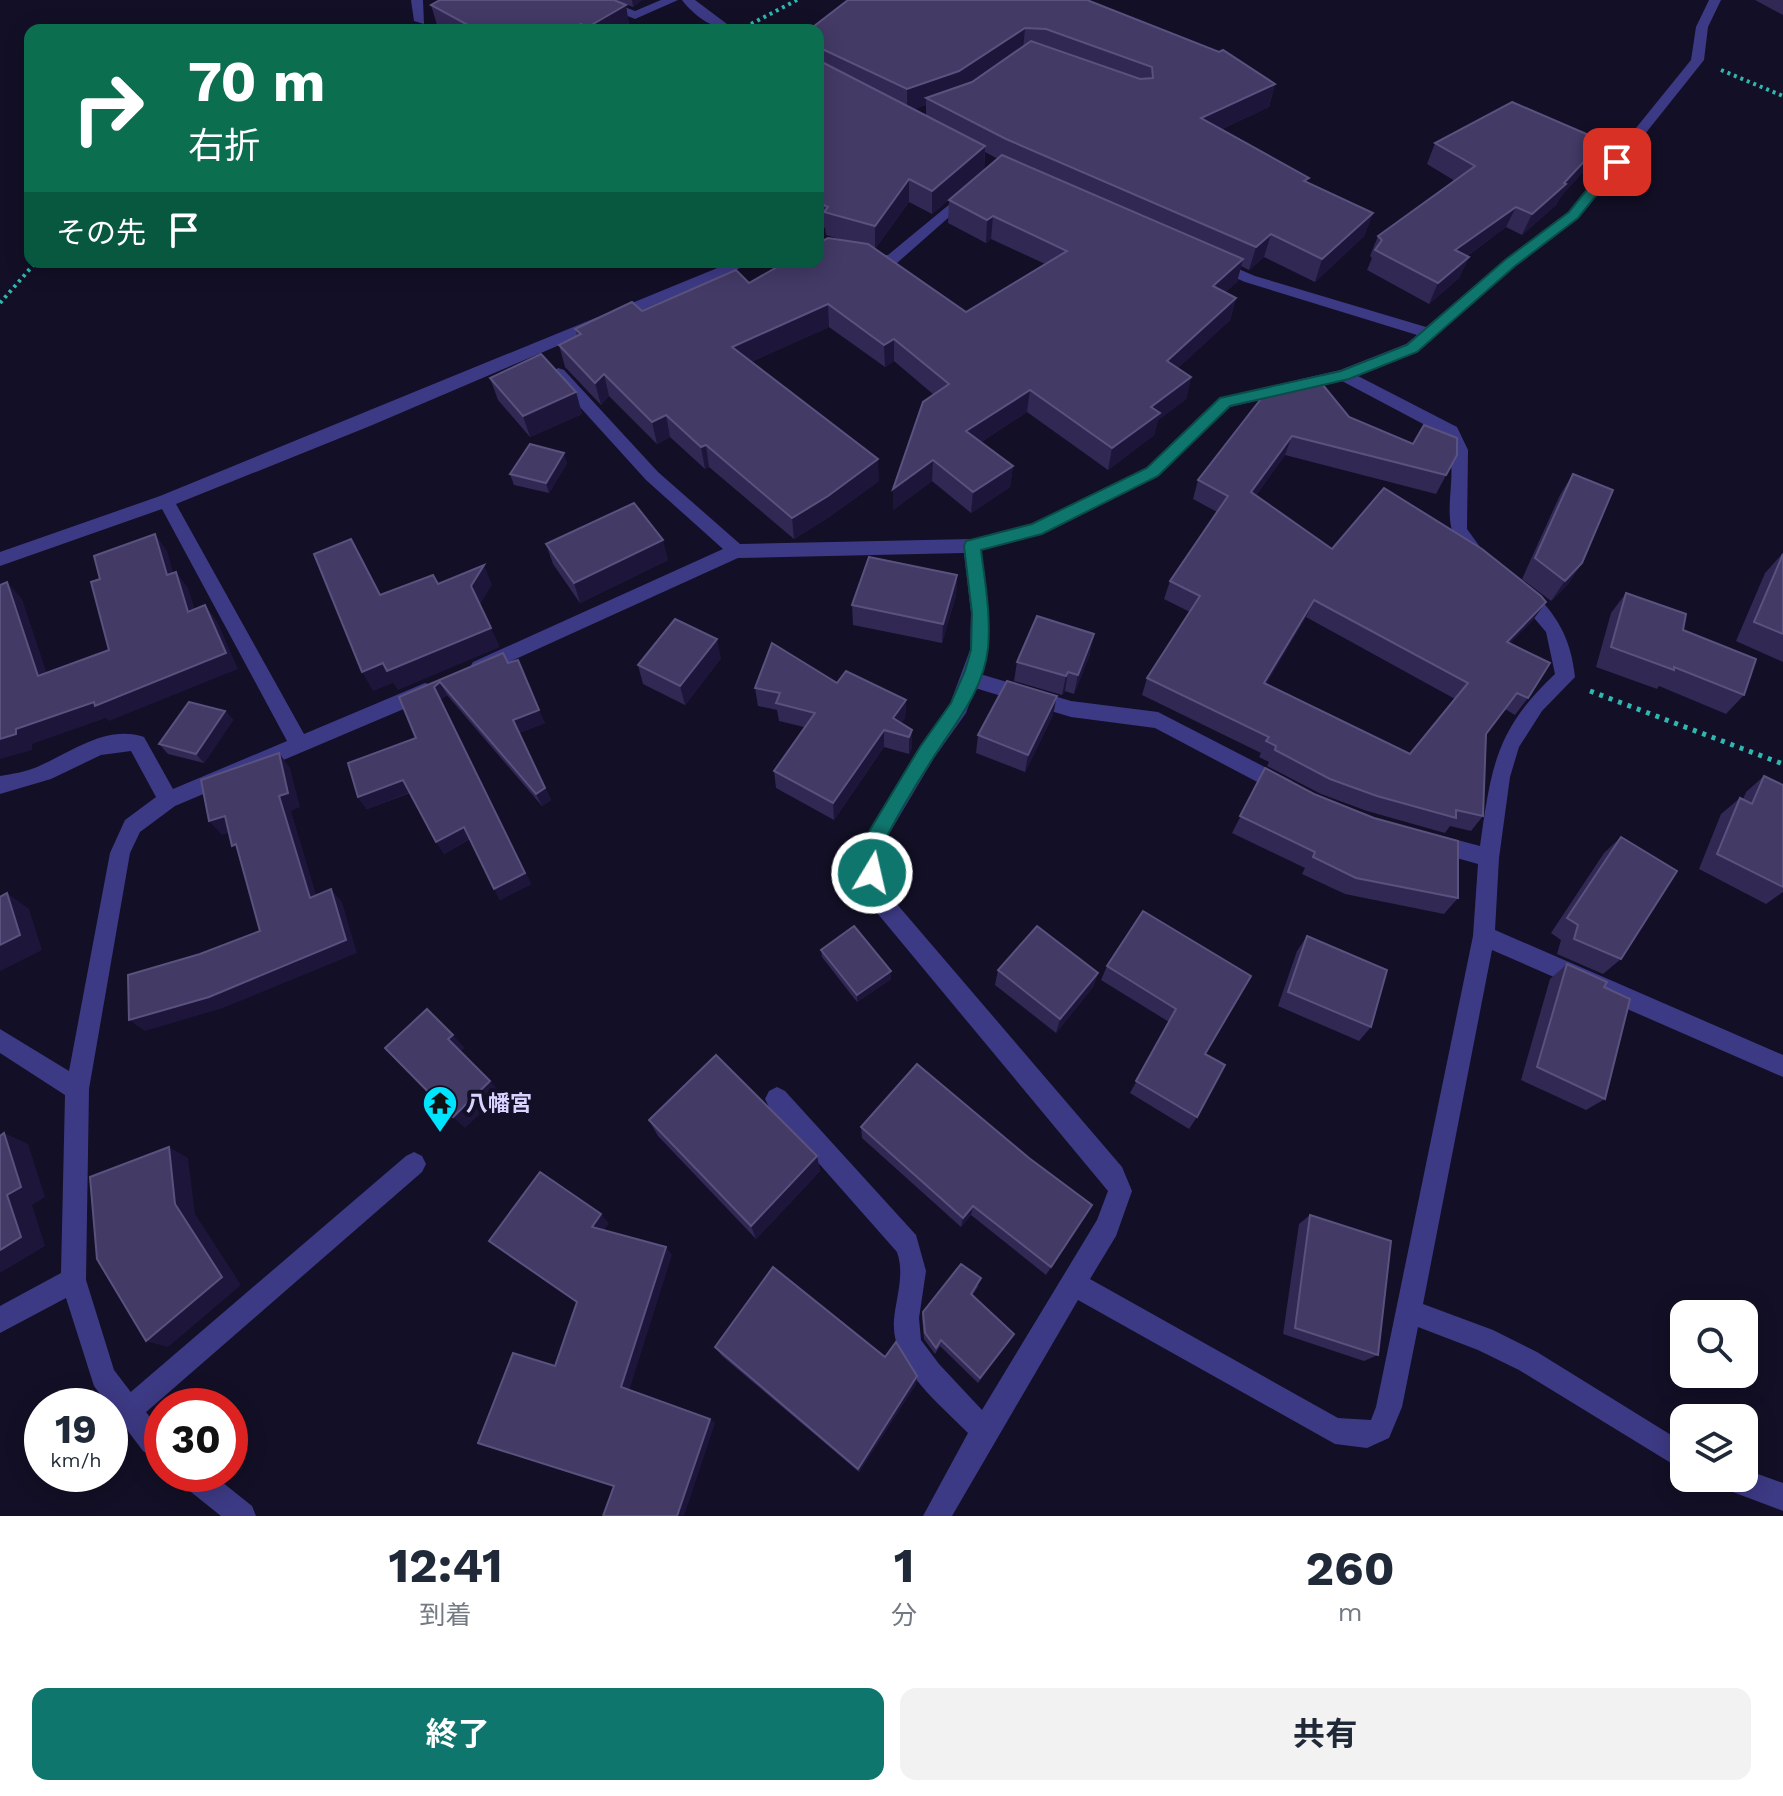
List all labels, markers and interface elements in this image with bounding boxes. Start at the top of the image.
text: 70 m [188,49,325,115]
icon: right [56,56,160,160]
text: 右折 [188,125,260,167]
pin [1583,128,1651,196]
icon: arrive [1595,140,1639,184]
icon: arrive [162,208,206,252]
text: その先 [56,215,146,250]
position arrow [830,831,914,915]
temple icon: 八幡宮 [421,1084,459,1134]
place label: 八幡宮 [466,1091,532,1116]
map controls [1670,1300,1758,1492]
button: search [1670,1300,1758,1388]
speed limit sign: 30 [144,1388,248,1492]
button: layers [1670,1404,1758,1492]
text: 19 [55,1406,97,1453]
text: km/h [50,1448,102,1472]
text: 12:41 [388,1537,503,1594]
text: 1 [894,1537,914,1594]
text: 260 [1306,1540,1395,1597]
text: m [1338,1597,1362,1627]
text: 到着 [420,1600,472,1630]
text: 分 [891,1600,917,1630]
button: 終了 [32,1688,884,1780]
button: 共有 [900,1688,1751,1780]

